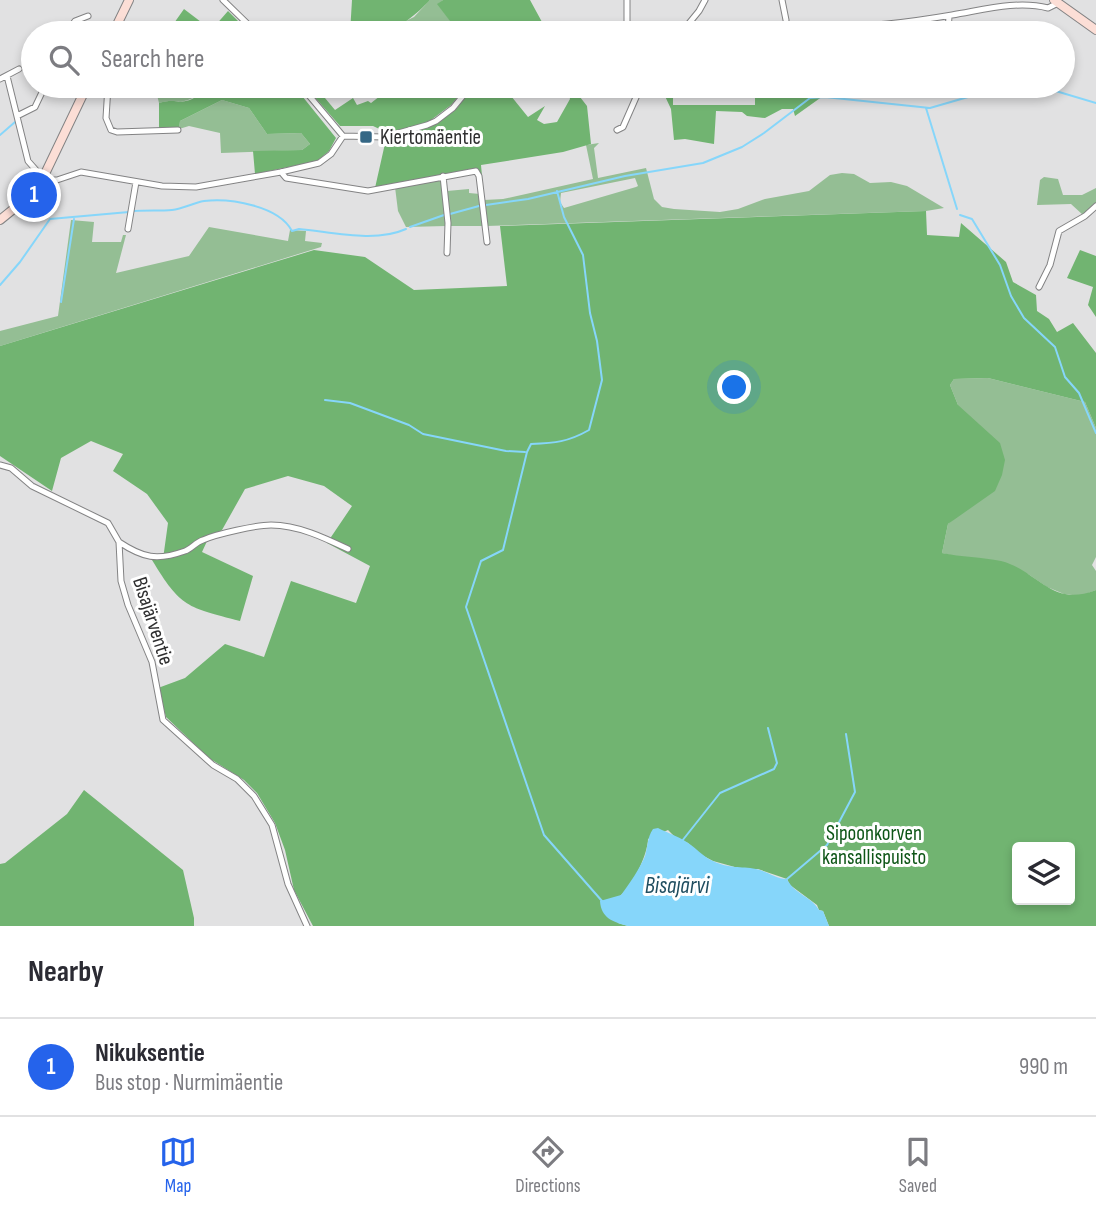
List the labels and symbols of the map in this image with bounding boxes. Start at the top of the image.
place label: Kiertomäentie [380,125,481,150]
marker: Kiertomäentie [358,129,374,145]
pin: 1 [11,169,57,221]
your location [717,370,751,404]
street label: Bisajärventie [127,574,179,668]
park label: Sipoonkorven kansallispuisto [822,821,926,870]
water label: Bisajärvi [645,872,710,900]

